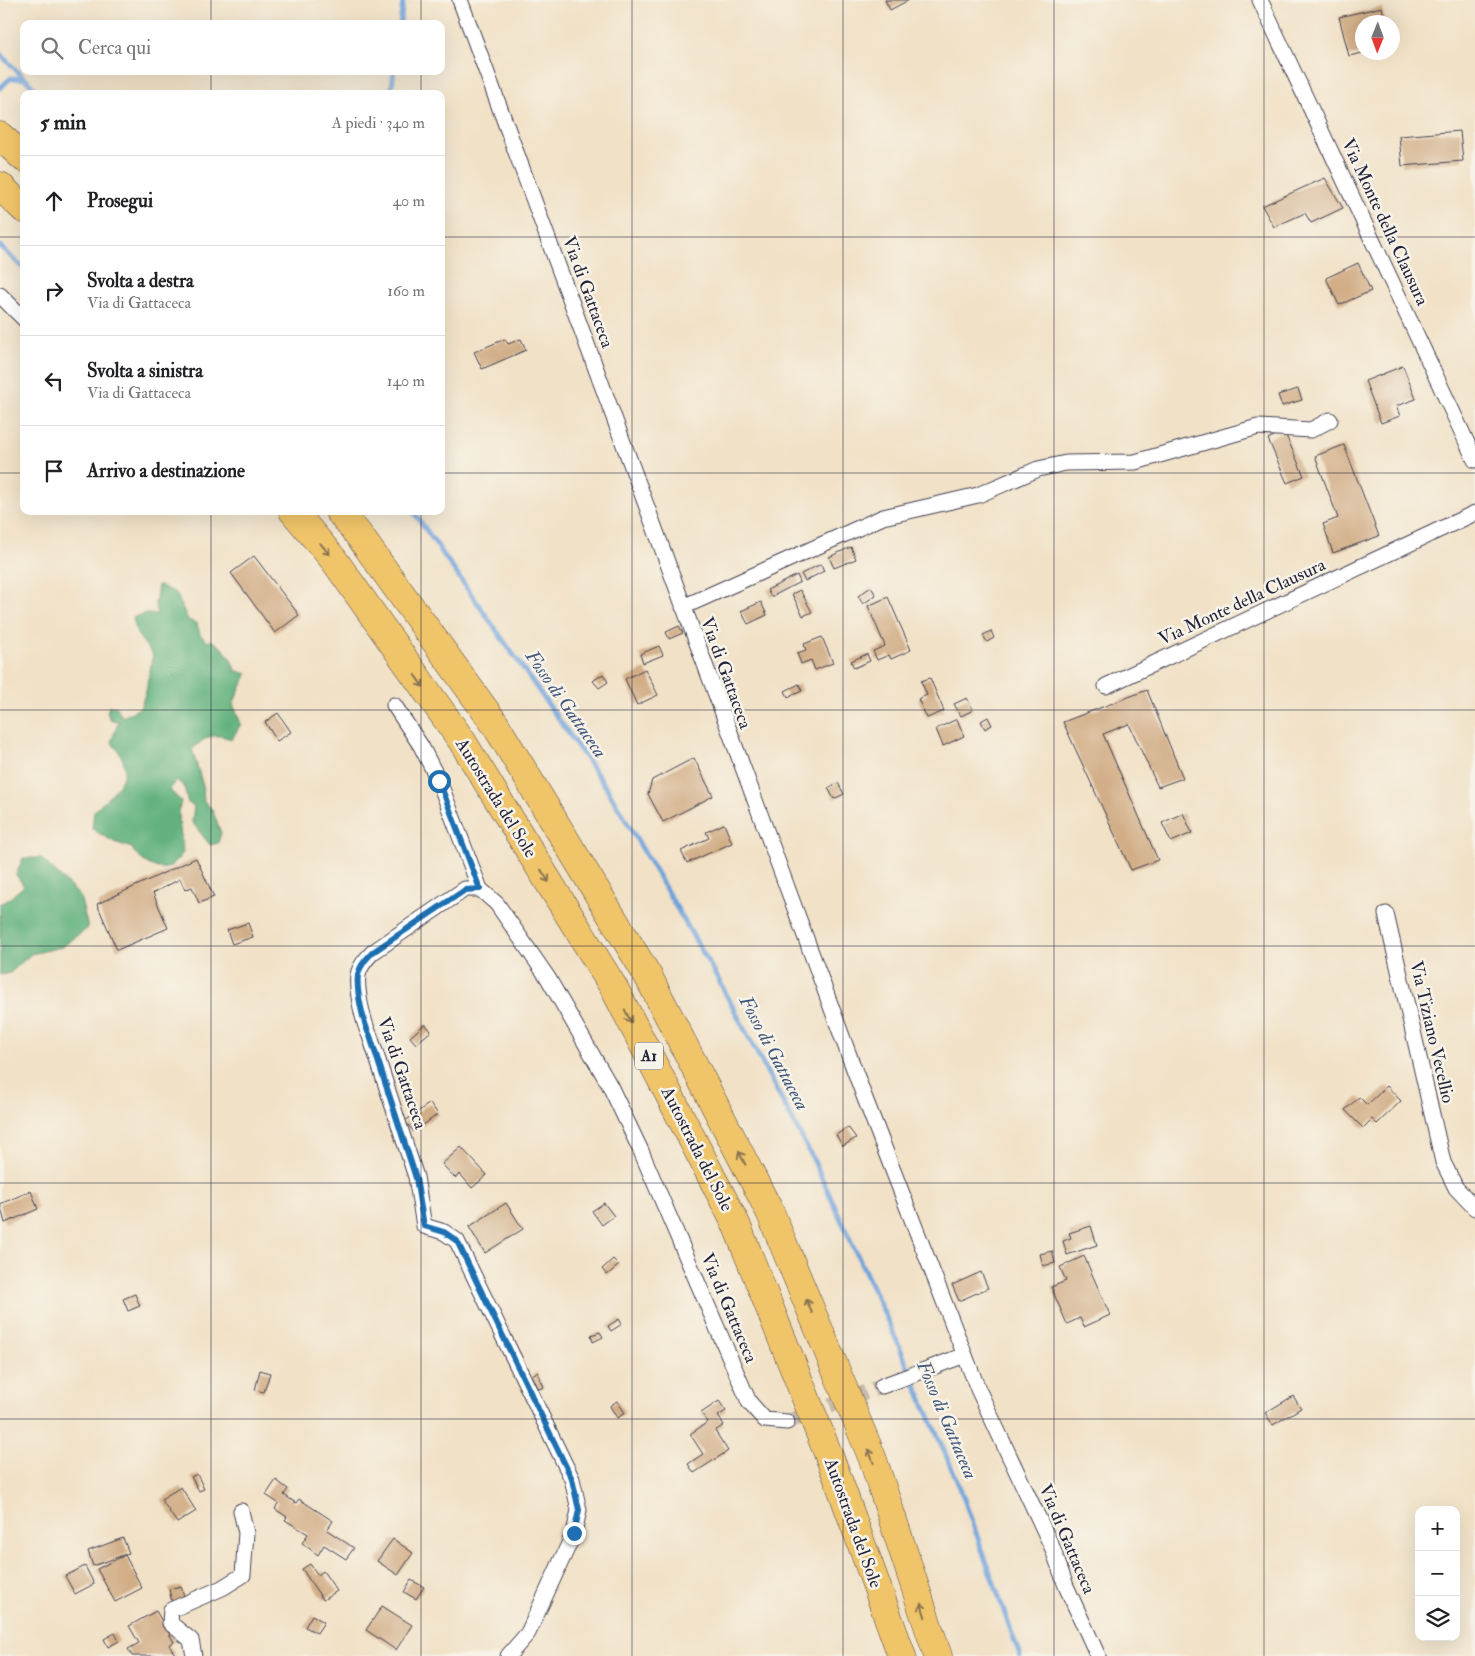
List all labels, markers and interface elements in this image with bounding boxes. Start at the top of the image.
north arrow [1355,15,1400,60]
search box [20,20,445,75]
icon: search [38,34,66,62]
text: Cerca qui [78,36,151,60]
text: 5 min [40,109,86,136]
text: A piedi · 340 m [332,113,425,133]
street label: Via Monte della Clausura [1336,135,1434,310]
icon: ahead [40,187,68,215]
text: Prosegui [87,189,153,213]
text: 40 m [392,191,425,211]
street label: Via di Gattaceca [557,233,619,352]
text: Svolta a destra [87,269,194,293]
icon: right [40,277,68,305]
text: 160 m [387,281,425,301]
text: Via di Gattaceca [87,293,191,313]
text: Svolta a sinistra [87,359,203,383]
icon: left [40,367,68,395]
text: 140 m [387,371,425,391]
text: Via di Gattaceca [87,383,191,403]
icon: arrive [40,457,68,485]
text: Arrivo a destinazione [87,459,245,483]
one-way arrow [319,542,330,555]
street label: Via Monte della Clausura [1155,553,1330,651]
street label: Via di Gattaceca [695,614,757,733]
water label: Fosso di Gattaceca [519,645,612,763]
one-way arrow [414,673,424,687]
street label: Autostrada del Sole [450,733,542,862]
route start [428,770,451,793]
one-way arrow [540,869,550,883]
street label: Via Tiziano Vecellio [1404,959,1460,1106]
water label: Fosso di Gattaceca [733,991,814,1115]
one-way arrow [623,1008,633,1023]
street label: Via di Gattaceca [372,1014,432,1133]
road number: A1 [635,1042,663,1070]
street label: Autostrada del Sole [655,1082,738,1216]
one-way arrow [737,1151,746,1166]
street label: Via di Gattaceca [696,1250,763,1367]
one-way arrow [803,1299,813,1314]
water label: Fosso di Gattaceca [911,1356,983,1483]
one-way arrow [866,1449,875,1464]
street label: Autostrada del Sole [818,1454,887,1592]
street label: Via di Gattaceca [1034,1481,1101,1598]
map controls [1415,1506,1460,1641]
button: + [1415,1506,1460,1551]
route end [563,1522,586,1545]
button: − [1415,1551,1460,1596]
button: layers [1415,1596,1460,1641]
one-way arrow [918,1602,927,1618]

